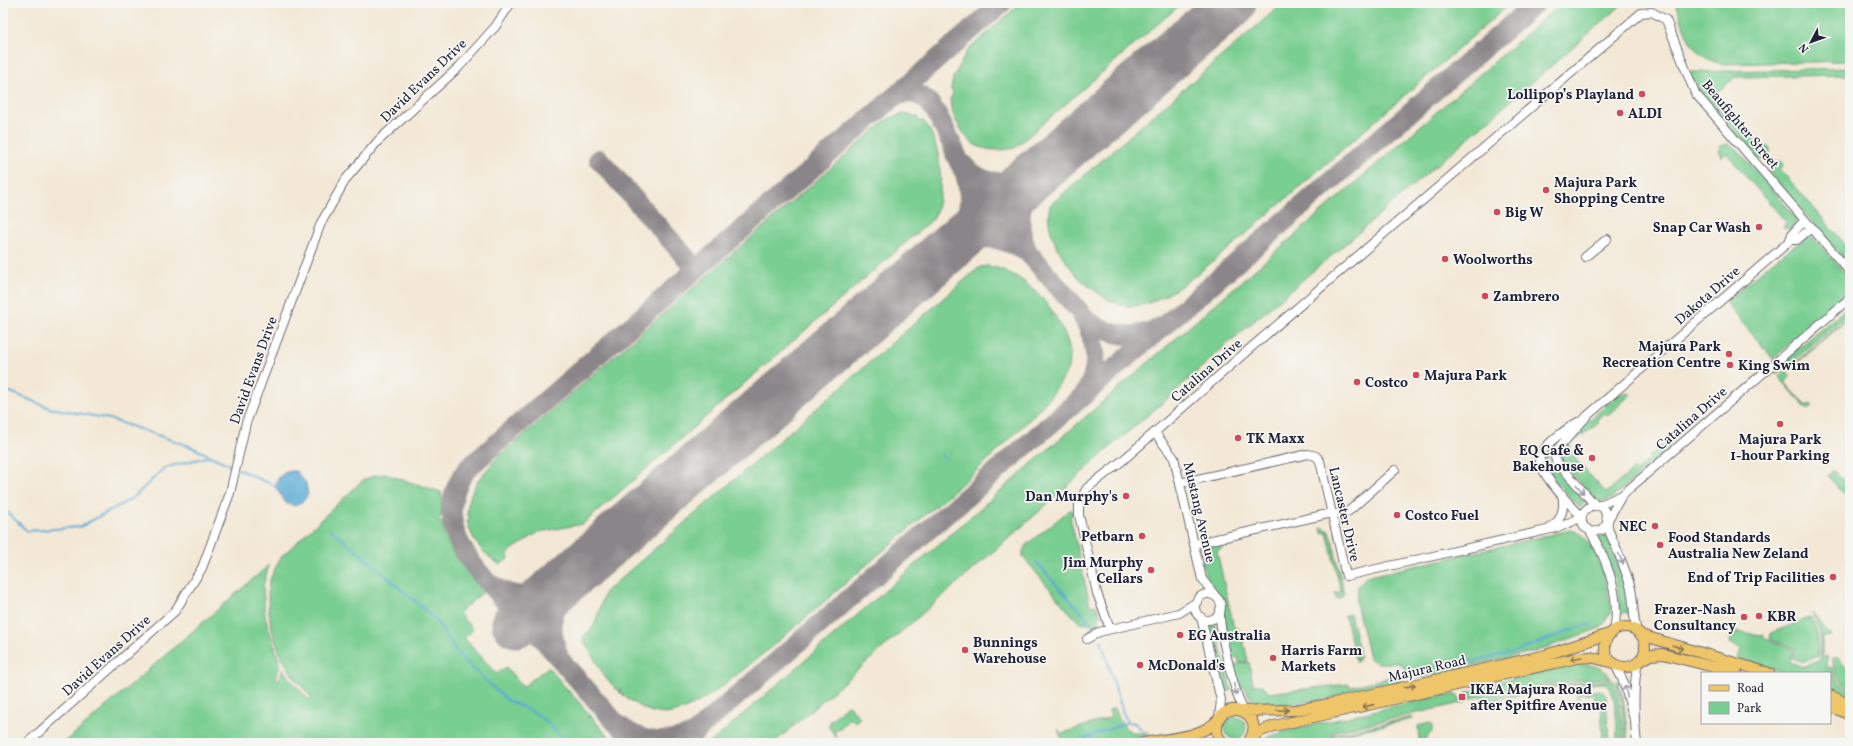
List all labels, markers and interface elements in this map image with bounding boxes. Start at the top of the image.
north arrow [1791,22,1831,62]
street label: David Evans Drive [377,35,472,127]
text: N [1796,40,1813,56]
street label: Beaufighter Street [1697,76,1783,174]
place label: Lollipop’s Playland [1507,86,1634,105]
marker: Lollipop’s Playland [1637,89,1647,99]
place label: ALDI [1628,105,1662,124]
marker: ALDI [1615,108,1625,118]
place label: Majura Park Shopping Centre [1554,174,1665,209]
marker: Majura Park Shopping Centre [1541,185,1551,195]
place label: Big W [1505,204,1544,223]
marker: Big W [1492,207,1502,217]
place label: Snap Car Wash [1653,219,1751,238]
marker: Snap Car Wash [1754,222,1764,232]
place label: Woolworths [1453,251,1533,270]
marker: Woolworths [1440,254,1450,264]
street label: Dakota Drive [1671,262,1745,330]
place label: Zambrero [1493,288,1559,307]
marker: Zambrero [1480,291,1490,301]
street label: David Evans Drive [226,314,283,427]
street label: Catalina Drive [1167,335,1247,407]
place label: Majura Park Recreation Centre [1602,338,1722,373]
marker: Majura Park Recreation Centre [1724,349,1734,359]
place label: King Swim [1738,357,1811,376]
marker: King Swim [1725,360,1735,370]
place label: Majura Park [1424,367,1507,386]
marker: Majura Park [1411,370,1421,380]
place label: Costco [1365,374,1408,393]
marker: Costco [1352,377,1362,387]
street label: Catalina Drive [1652,383,1732,455]
marker: Majura Park 1-hour Parking [1775,419,1785,429]
place label: TK Maxx [1246,430,1305,449]
place label: Majura Park 1-hour Parking [1730,431,1830,466]
marker: TK Maxx [1233,433,1243,443]
place label: EQ Cafe & Bakehouse [1512,442,1584,477]
marker: EQ Cafe & Bakehouse [1587,453,1597,463]
street label: Mustang Avenue [1178,460,1219,565]
street label: Lancaster Drive [1323,465,1364,564]
one-way arrow [1575,483,1584,493]
place label: Dan Murphy's [1025,488,1118,507]
marker: Dan Murphy's [1121,491,1131,501]
place label: Costco Fuel [1405,507,1479,526]
marker: Costco Fuel [1392,510,1402,520]
place label: NEC [1619,518,1647,537]
marker: NEC [1650,521,1660,531]
place label: Petbarn [1081,528,1134,547]
place label: Food Standards Australia New Zeland [1668,529,1809,564]
marker: Petbarn [1137,531,1147,541]
marker: Food Standards Australia New Zeland [1655,540,1665,550]
one-way arrow [1617,552,1625,564]
place label: Jim Murphy Cellars [1062,554,1143,589]
marker: Jim Murphy Cellars [1146,565,1156,575]
place label: End of Trip Facilities [1687,569,1825,588]
marker: End of Trip Facilities [1828,572,1838,582]
place label: Frazer-Nash Consultancy [1654,601,1736,636]
place label: KBR [1767,608,1797,627]
street label: David Evans Drive [59,611,156,701]
marker: KBR [1754,611,1764,621]
marker: Frazer-Nash Consultancy [1739,612,1749,622]
place label: EG Australia [1188,627,1271,646]
marker: EG Australia [1175,630,1185,640]
place label: Bunnings Warehouse [973,634,1046,669]
place label: Harris Farm Markets [1281,642,1363,677]
one-way arrow [1671,644,1684,651]
marker: Bunnings Warehouse [960,645,970,655]
street label: Majura Road [1387,651,1468,688]
marker: Harris Farm Markets [1268,653,1278,663]
one-way arrow [1570,655,1583,663]
place label: McDonald's [1148,657,1225,676]
marker: McDonald's [1135,660,1145,670]
legend [1701,672,1831,724]
one-way arrow [1404,681,1417,689]
place label: IKEA Majura Road after Spitfire Avenue [1470,681,1607,716]
text: Road [1737,681,1764,697]
one-way arrow [1232,682,1239,695]
one-way arrow [1621,685,1629,698]
marker: IKEA Majura Road after Spitfire Avenue [1457,692,1467,702]
text: Park [1737,701,1762,717]
one-way arrow [1362,702,1375,710]
one-way arrow [1276,707,1289,714]

